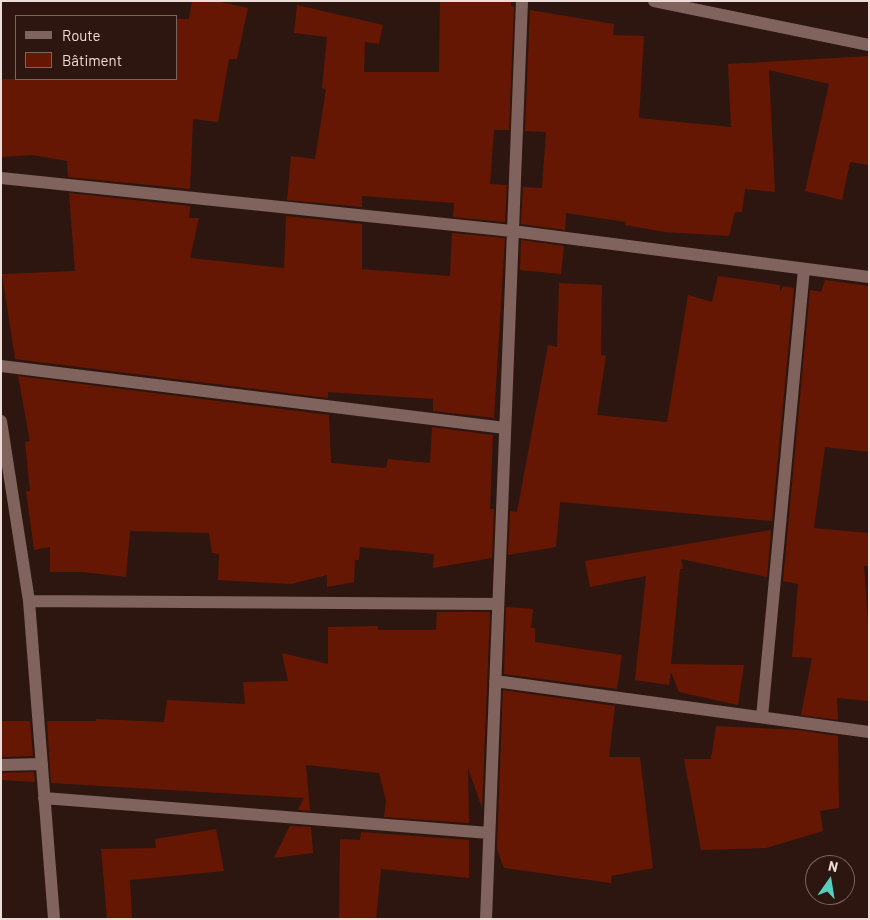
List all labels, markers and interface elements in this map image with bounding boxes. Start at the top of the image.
legend [15,15,178,80]
text: Route [62,26,101,44]
text: Bâtiment [62,51,122,69]
north arrow [805,855,855,905]
text: N [827,857,840,875]

